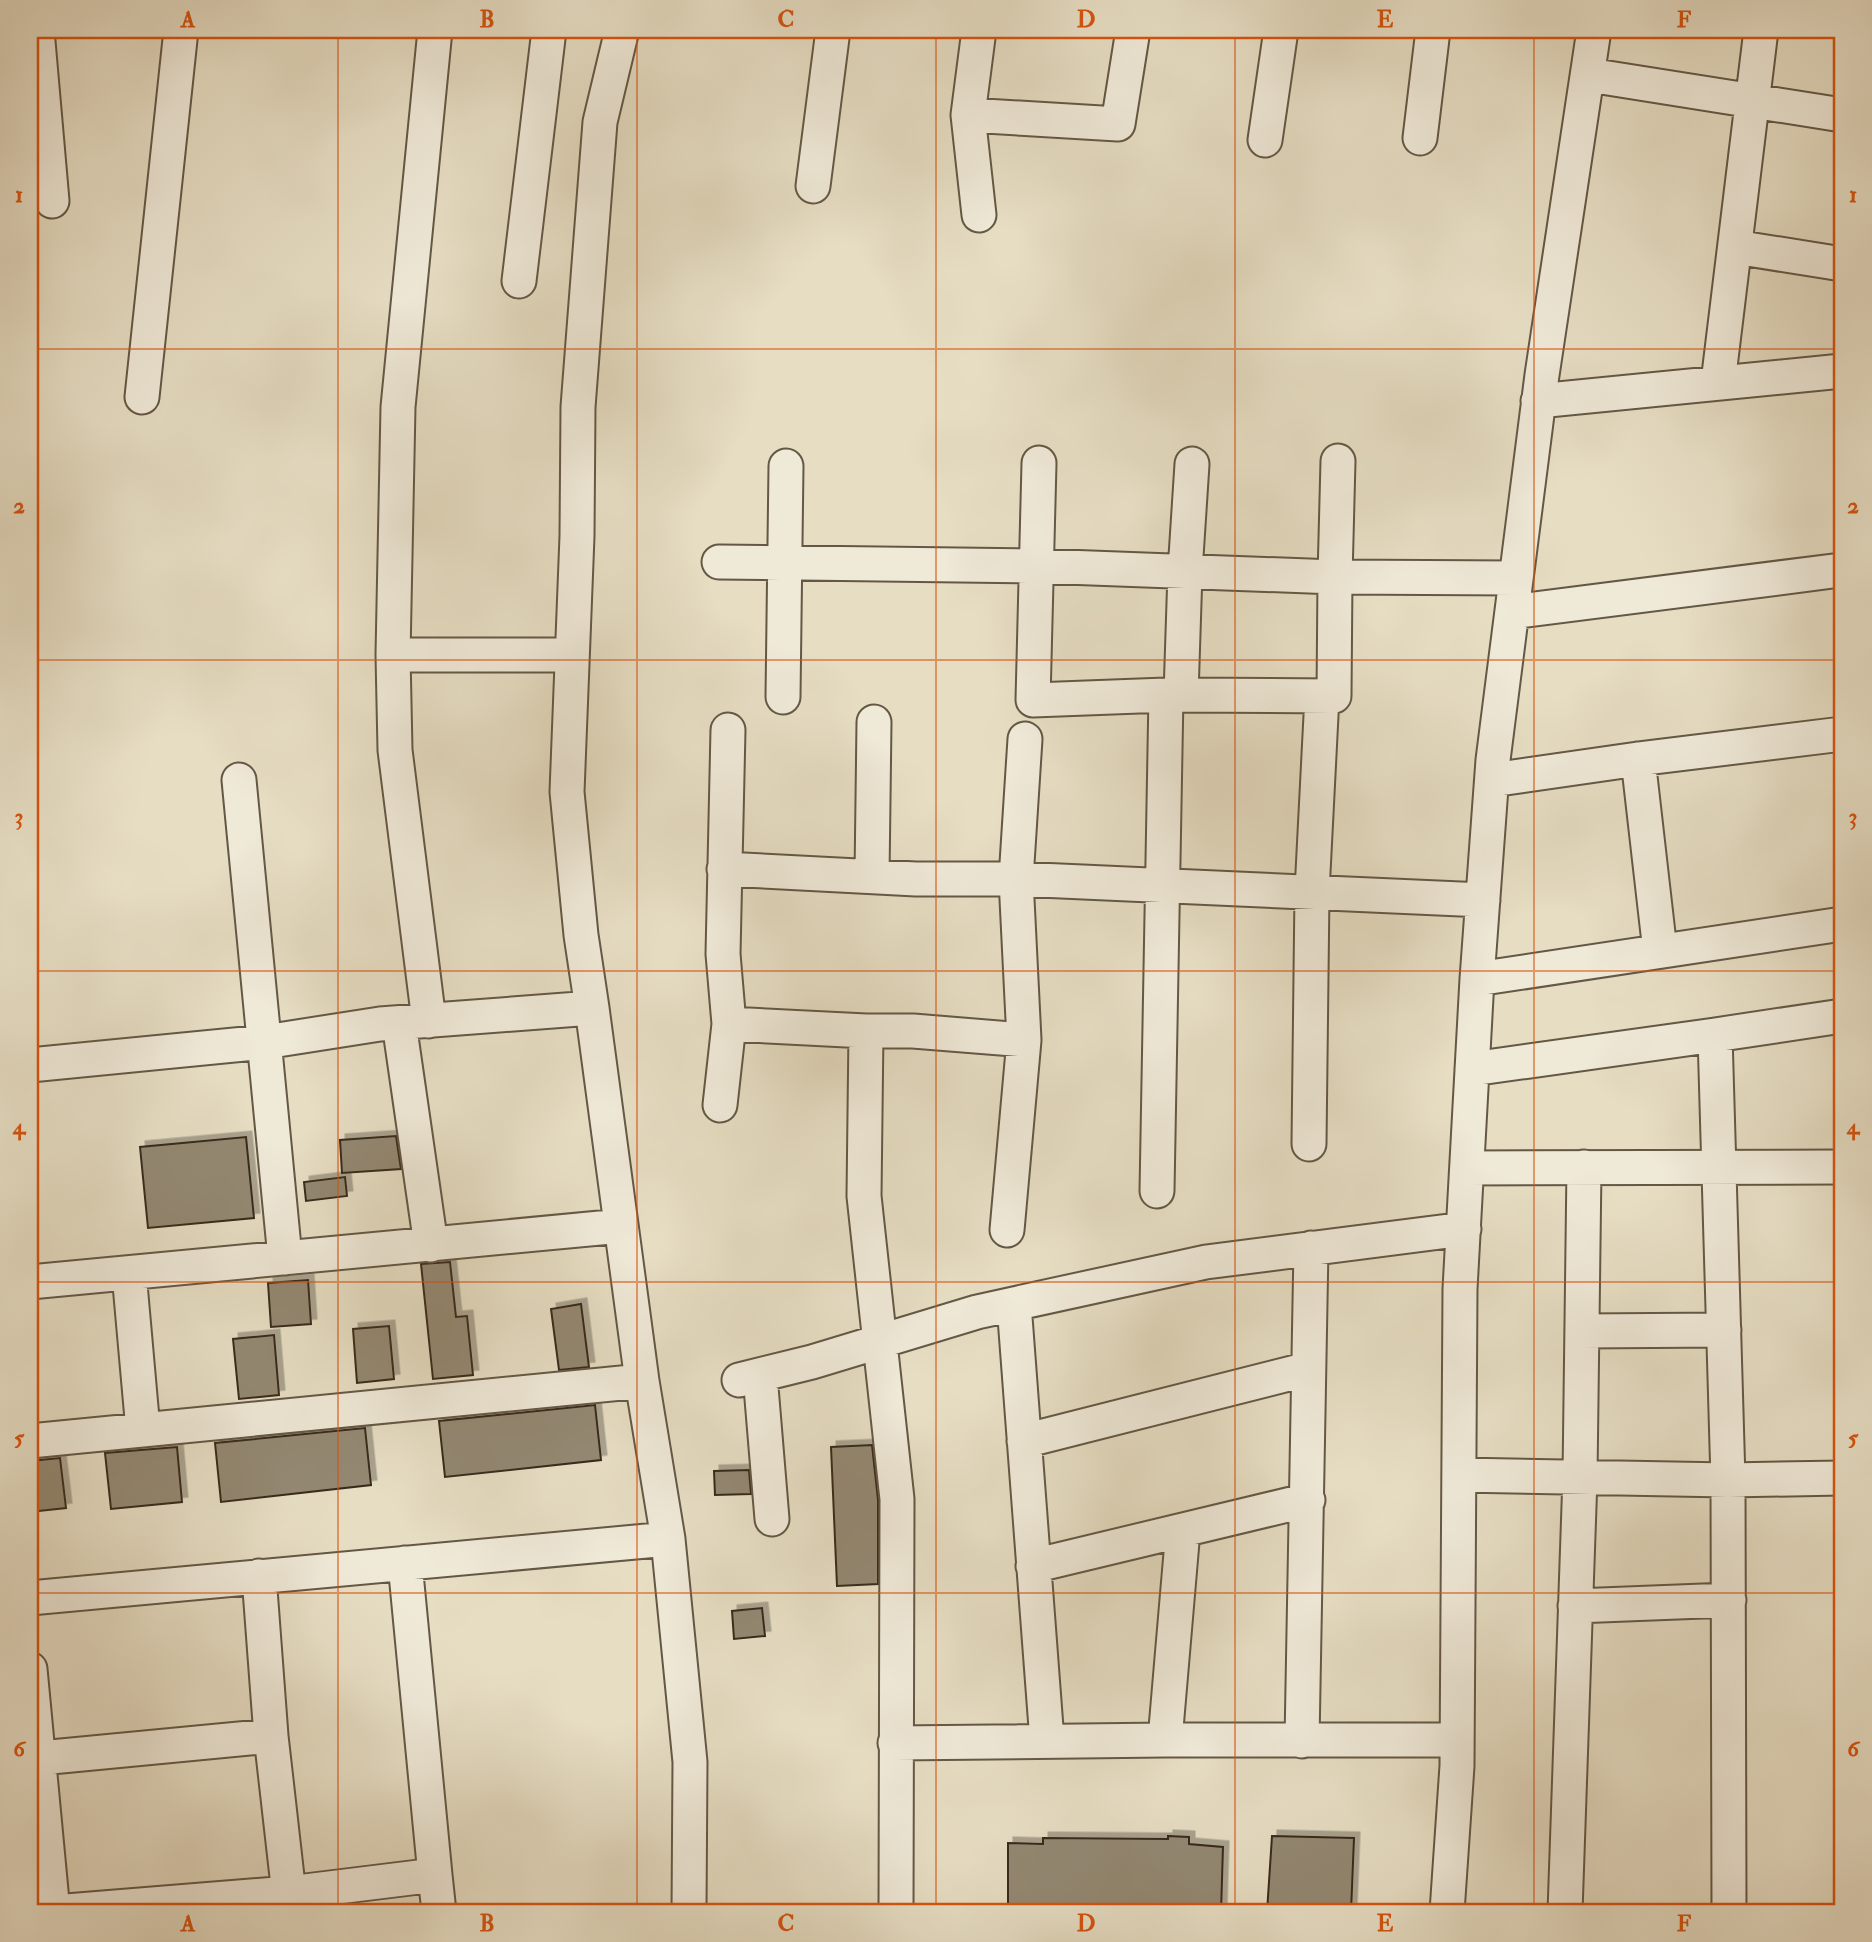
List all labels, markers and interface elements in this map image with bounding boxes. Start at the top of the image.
text: A [180,5,196,34]
text: B [479,5,495,34]
text: C [778,5,794,34]
text: D [1077,5,1095,34]
text: E [1377,5,1394,34]
text: F [1677,5,1692,34]
text: 1 [15,180,23,209]
text: 1 [1849,180,1857,209]
text: 2 [13,491,25,520]
text: 2 [1847,491,1859,520]
text: 3 [15,802,23,831]
text: 3 [1849,802,1857,831]
text: 4 [12,1112,27,1141]
text: 4 [1846,1112,1861,1141]
text: 5 [14,1423,25,1452]
text: 5 [1848,1423,1859,1452]
text: 6 [13,1734,27,1763]
text: 6 [1847,1734,1861,1763]
text: A [180,1909,196,1938]
text: B [479,1909,495,1938]
text: C [778,1909,794,1938]
text: D [1077,1909,1095,1938]
text: E [1377,1909,1394,1938]
text: F [1677,1909,1692,1938]

